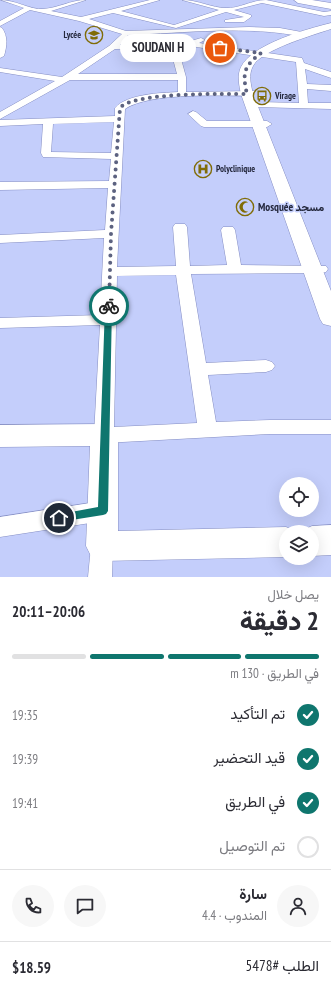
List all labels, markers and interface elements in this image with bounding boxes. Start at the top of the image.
school or university icon: Lycée [84,25,104,45]
place label: Lycée [64,29,81,40]
pin [203,31,237,65]
callout: SOUDANI H [120,34,196,62]
icon: bag [209,37,231,59]
text: SOUDANI H [132,39,184,56]
bus stop icon: Virage [252,86,272,106]
place label: Virage [274,90,296,101]
hospital icon: Polyclinique [193,159,213,179]
place label: Polyclinique [216,163,255,174]
mosque icon: Mosquée مسجد [235,197,255,217]
place label: Mosquée مسجد [258,200,324,214]
courier [89,286,129,326]
icon: bike [98,295,120,317]
map controls [279,477,319,565]
button: locate [279,477,319,517]
pin [42,501,76,535]
icon: home [48,507,70,529]
button: layers [279,525,319,565]
text: يصل خلال [267,586,319,603]
text: 20:06–20:11 [12,602,85,621]
text: 2 دقيقة [240,604,319,637]
text: في الطريق · 130 m [230,665,319,682]
text: تم التأكيد [230,704,285,723]
icon: check [297,704,319,726]
text: 19:35 [12,707,38,724]
text: قيد التحضير [213,748,285,767]
icon: check [297,748,319,770]
text: 19:39 [12,751,38,768]
text: في الطريق [225,792,285,811]
icon: check [297,792,319,814]
text: 19:41 [12,795,38,812]
text: تم التوصيل [219,836,285,855]
text: سارة [239,884,267,903]
button: phone [12,885,54,927]
button: chat [64,885,106,927]
button: person [277,885,319,927]
text: المندوب · 4.4 [202,907,267,924]
text: الطلب #5478 [245,956,319,975]
text: $18.59 [12,958,51,977]

